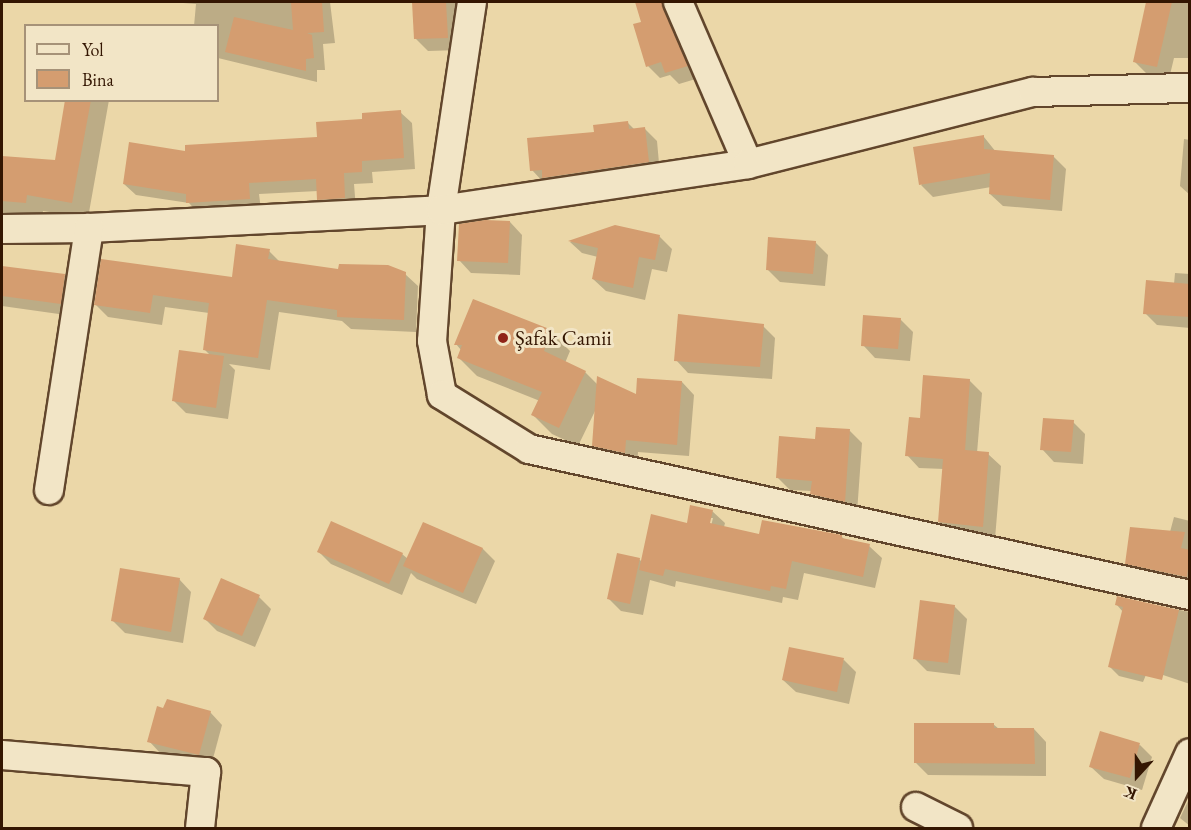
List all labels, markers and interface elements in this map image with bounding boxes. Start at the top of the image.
legend [24,24,219,102]
text: Yol [82,38,104,61]
text: Bina [82,68,114,91]
place label: Şafak Camii [515,325,612,351]
marker: Şafak Camii [496,331,510,345]
north arrow [1107,746,1167,806]
text: K [1121,781,1140,805]

